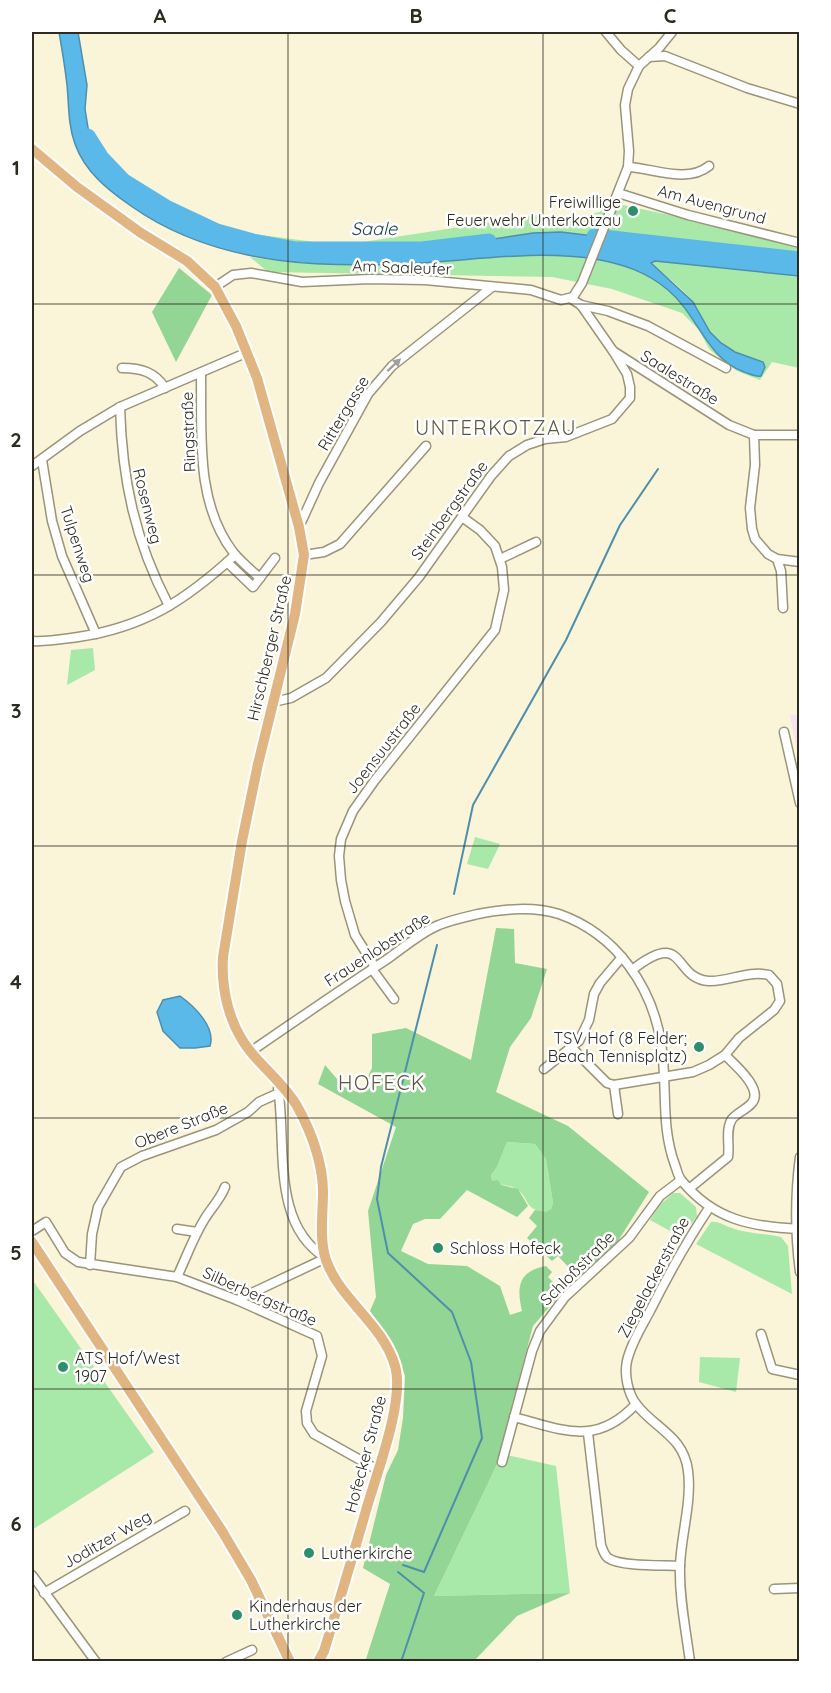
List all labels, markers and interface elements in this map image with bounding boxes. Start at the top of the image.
text: A [154,3,167,28]
text: B [409,3,423,28]
text: C [664,3,677,28]
text: 1 [12,155,20,180]
street label: Am Auengrund [656,180,768,228]
place label: Freiwillige Feuerwehr Unterkotzau [447,192,621,230]
marker: Freiwillige Feuerwehr Unterkotzau [626,204,640,218]
water label: Saale [351,217,398,240]
street label: Am Saaleufer [352,255,452,279]
street label: Saalestraße [637,345,723,409]
one-way arrow [387,358,402,372]
street label: Rittergasse [313,372,373,454]
street label: Ringstraße [177,391,199,473]
district label: UNTERKOTZAU [415,415,577,440]
text: 2 [10,427,22,452]
street label: Steinbergstraße [406,456,492,564]
street label: Rosenweg [129,466,167,546]
street label: Tulpenweg [56,503,100,585]
street label: Hirschberger Straße [243,573,295,723]
text: 3 [11,698,21,723]
street label: Joensuustraße [341,698,425,798]
street label: Frauenlobstraße [320,907,434,991]
text: 4 [10,969,22,994]
place label: TSV Hof (8 Felder; Beach Tennisplatz) [548,1028,687,1066]
marker: TSV Hof (8 Felder; Beach Tennisplatz) [692,1040,706,1054]
district label: HOFECK [338,1070,426,1095]
street label: Obere Straße [131,1097,231,1153]
street label: Ziegelackerstraße [613,1213,693,1341]
street label: Schloßstraße [536,1227,618,1309]
place label: Schloss Hofeck [450,1238,561,1258]
text: 5 [10,1240,22,1265]
marker: Schloss Hofeck [431,1241,445,1255]
street label: Silberbergstraße [200,1262,320,1330]
place label: ATS Hof/West 1907 [75,1348,180,1386]
marker: ATS Hof/West 1907 [56,1360,70,1374]
street label: Hofecker Straße [340,1393,390,1515]
street label: Joditzer Weg [59,1506,155,1572]
text: 6 [10,1511,22,1536]
place label: Lutherkirche [321,1543,413,1563]
marker: Lutherkirche [302,1546,316,1560]
place label: Kinderhaus der Lutherkirche [249,1596,362,1634]
marker: Kinderhaus der Lutherkirche [230,1608,244,1622]

